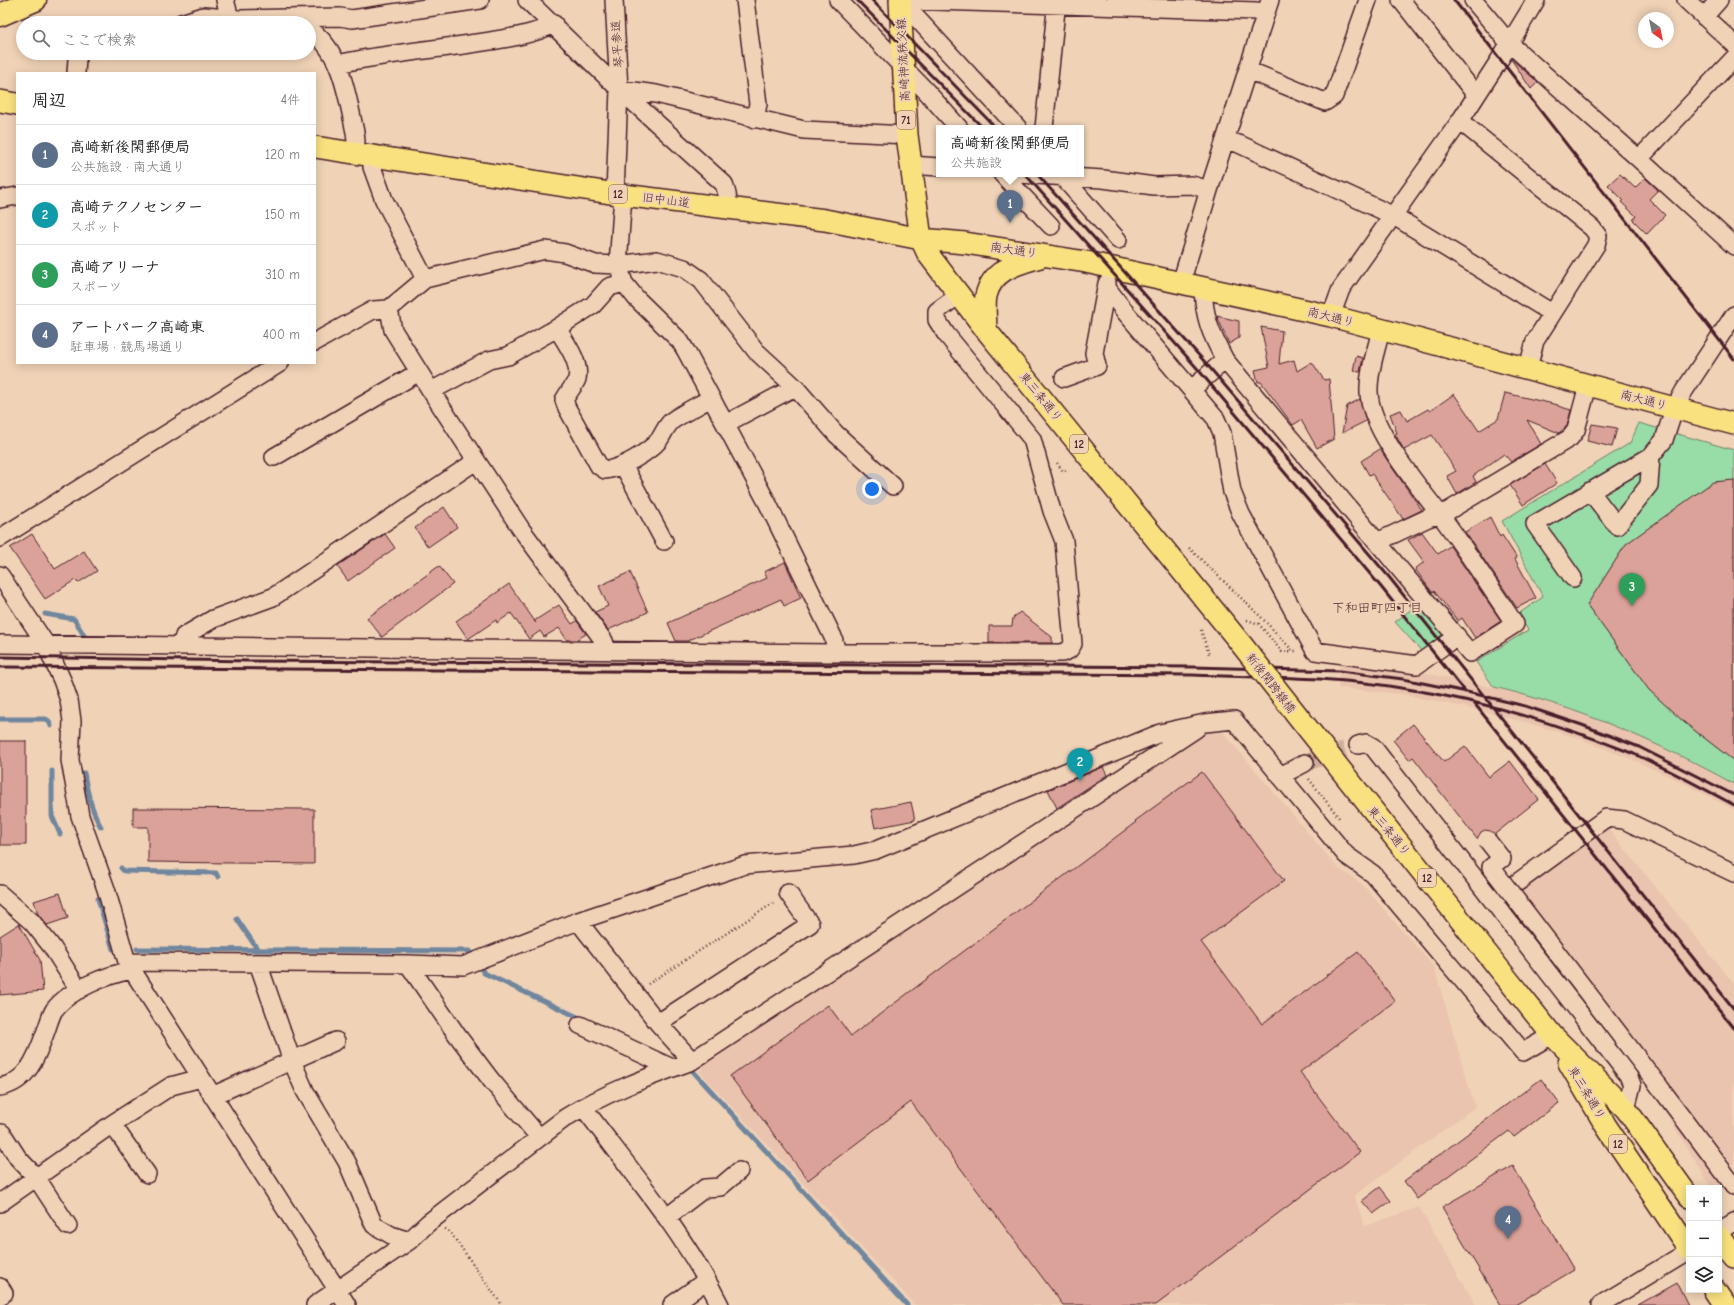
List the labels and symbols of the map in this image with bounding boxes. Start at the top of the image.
north arrow [1638,12,1674,48]
street label: 高崎神流秩父線 [894,18,912,102]
street label: 琴平参道 [608,20,626,68]
road number: 71 [897,111,915,129]
road number: 12 [609,185,627,203]
street label: 旧中山道 [641,190,691,210]
pin: 1 [997,190,1023,223]
street label: 南大通り [989,240,1039,260]
street label: 南大通り [1306,304,1356,330]
street label: 東三条通り [1017,369,1065,425]
street label: 南大通り [1619,387,1669,413]
road number: 12 [1070,435,1088,453]
your location [862,479,882,499]
pin: 3 [1619,573,1645,606]
district label: 下和田町四丁目 [1331,600,1423,615]
street label: 新後閑跨線橋 [1243,650,1299,716]
pin: 2 [1067,748,1093,781]
street label: 東三条通り [1365,803,1413,859]
road number: 12 [1418,869,1436,887]
street label: 東三条通り [1566,1064,1608,1122]
road number: 12 [1609,1135,1627,1153]
pin: 4 [1495,1206,1521,1239]

